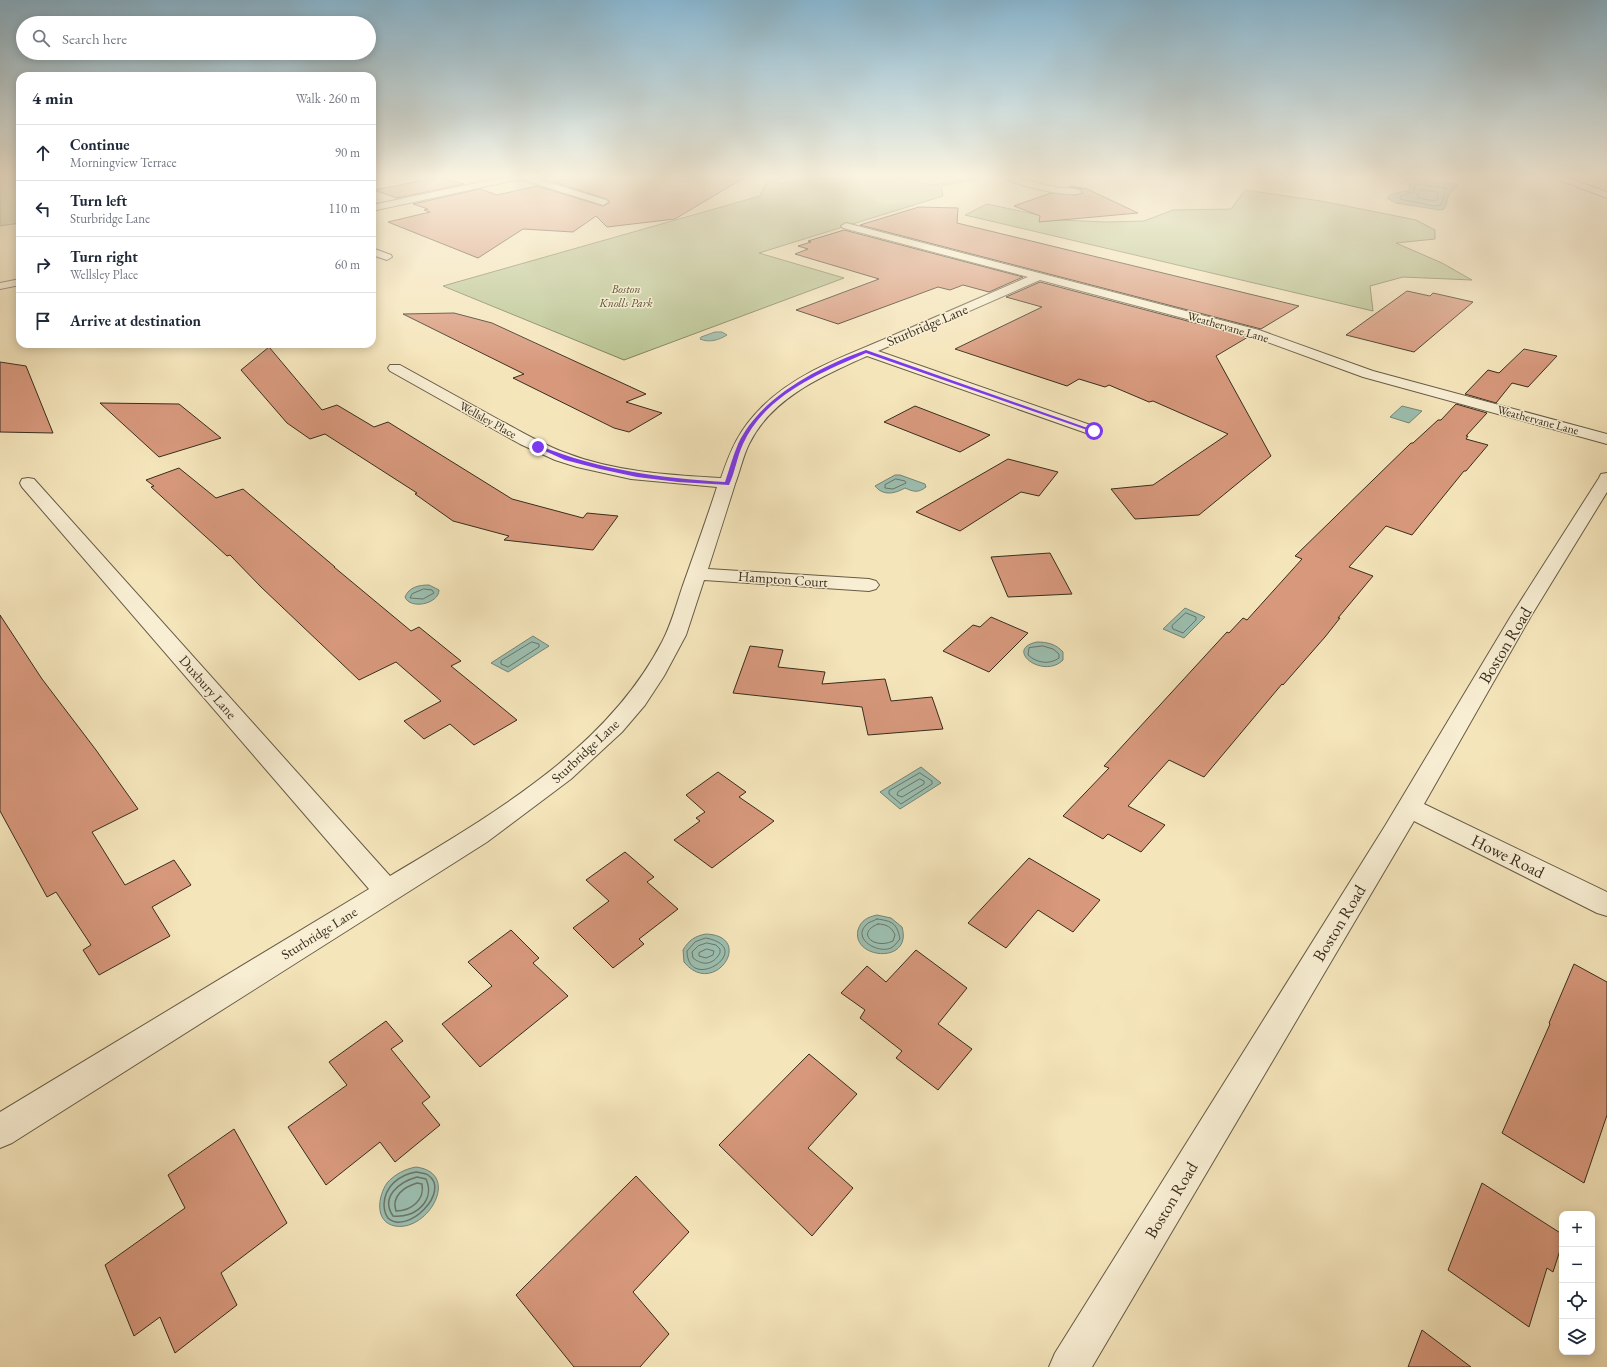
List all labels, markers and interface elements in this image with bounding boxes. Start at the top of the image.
search box [16,16,376,60]
icon: search [30,27,52,49]
text: Search here [62,29,127,48]
text: 4 min [32,87,73,109]
text: Walk · 260 m [296,90,360,107]
text: Continue [70,135,130,154]
icon: ahead [32,142,54,164]
text: 90 m [335,144,360,161]
text: Morningview Terrace [70,154,177,171]
text: Turn left [70,191,127,210]
icon: left [32,198,54,220]
text: 110 m [329,200,360,217]
text: Sturbridge Lane [70,210,150,227]
text: Turn right [70,247,138,266]
icon: right [32,254,54,276]
text: 60 m [335,256,360,273]
text: Wellsley Place [70,266,138,283]
park label: Boston Knolls Park [598,281,653,311]
street label: Sturbridge Lane [884,300,971,350]
street label: Weathervane Lane [1185,308,1271,346]
icon: arrive [32,310,54,332]
text: Arrive at destination [70,311,201,330]
street label: Wellsley Place [457,398,520,442]
street label: Weathervane Lane [1495,401,1581,439]
route start [1085,422,1103,440]
route end [529,438,547,456]
street label: Hampton Court [738,567,829,591]
street label: Boston Road [1474,602,1537,687]
street label: Duxbury Lane [175,651,241,723]
street label: Sturbridge Lane [547,715,623,787]
street label: Howe Road [1468,829,1549,883]
street label: Boston Road [1308,880,1371,965]
street label: Sturbridge Lane [278,902,361,964]
street label: Boston Road [1140,1157,1203,1242]
map controls [1559,1211,1595,1355]
button: + [1559,1211,1595,1247]
button: − [1559,1247,1595,1283]
button: locate [1559,1283,1595,1319]
button: layers [1559,1319,1595,1355]

